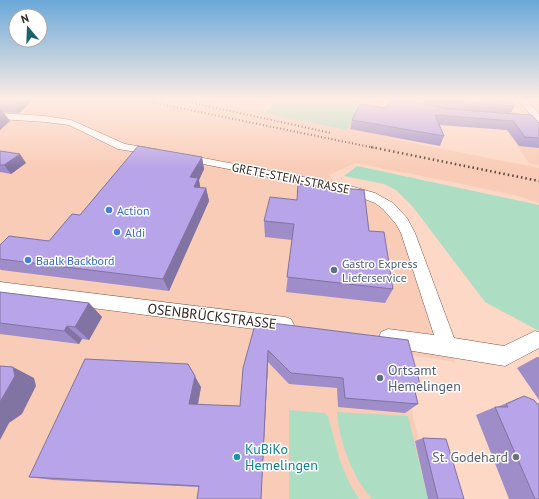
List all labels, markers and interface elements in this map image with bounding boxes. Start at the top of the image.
north arrow [8,8,48,48]
text: N [19,11,30,26]
street label: GRETE-STEIN-STRASSE [231,159,351,197]
place label: Action [117,203,150,218]
marker: Action [104,205,114,215]
place label: Aldi [125,225,145,240]
marker: Aldi [112,227,122,237]
place label: Baalk Backbord [36,253,115,268]
marker: Baalk Backbord [23,255,33,265]
place label: Gastro Express Lieferservice [342,256,418,285]
marker: Gastro Express Lieferservice [329,265,339,275]
street label: OSENBRÜCKSTRASSE [146,299,278,333]
place label: Ortsamt Hemelingen [388,361,461,395]
marker: Ortsamt Hemelingen [375,373,385,383]
place label: KuBiKo Hemelingen [245,440,318,474]
place label: St. Godehard [432,448,508,466]
marker: KuBiKo Hemelingen [232,452,242,462]
marker: St. Godehard [511,452,521,462]

